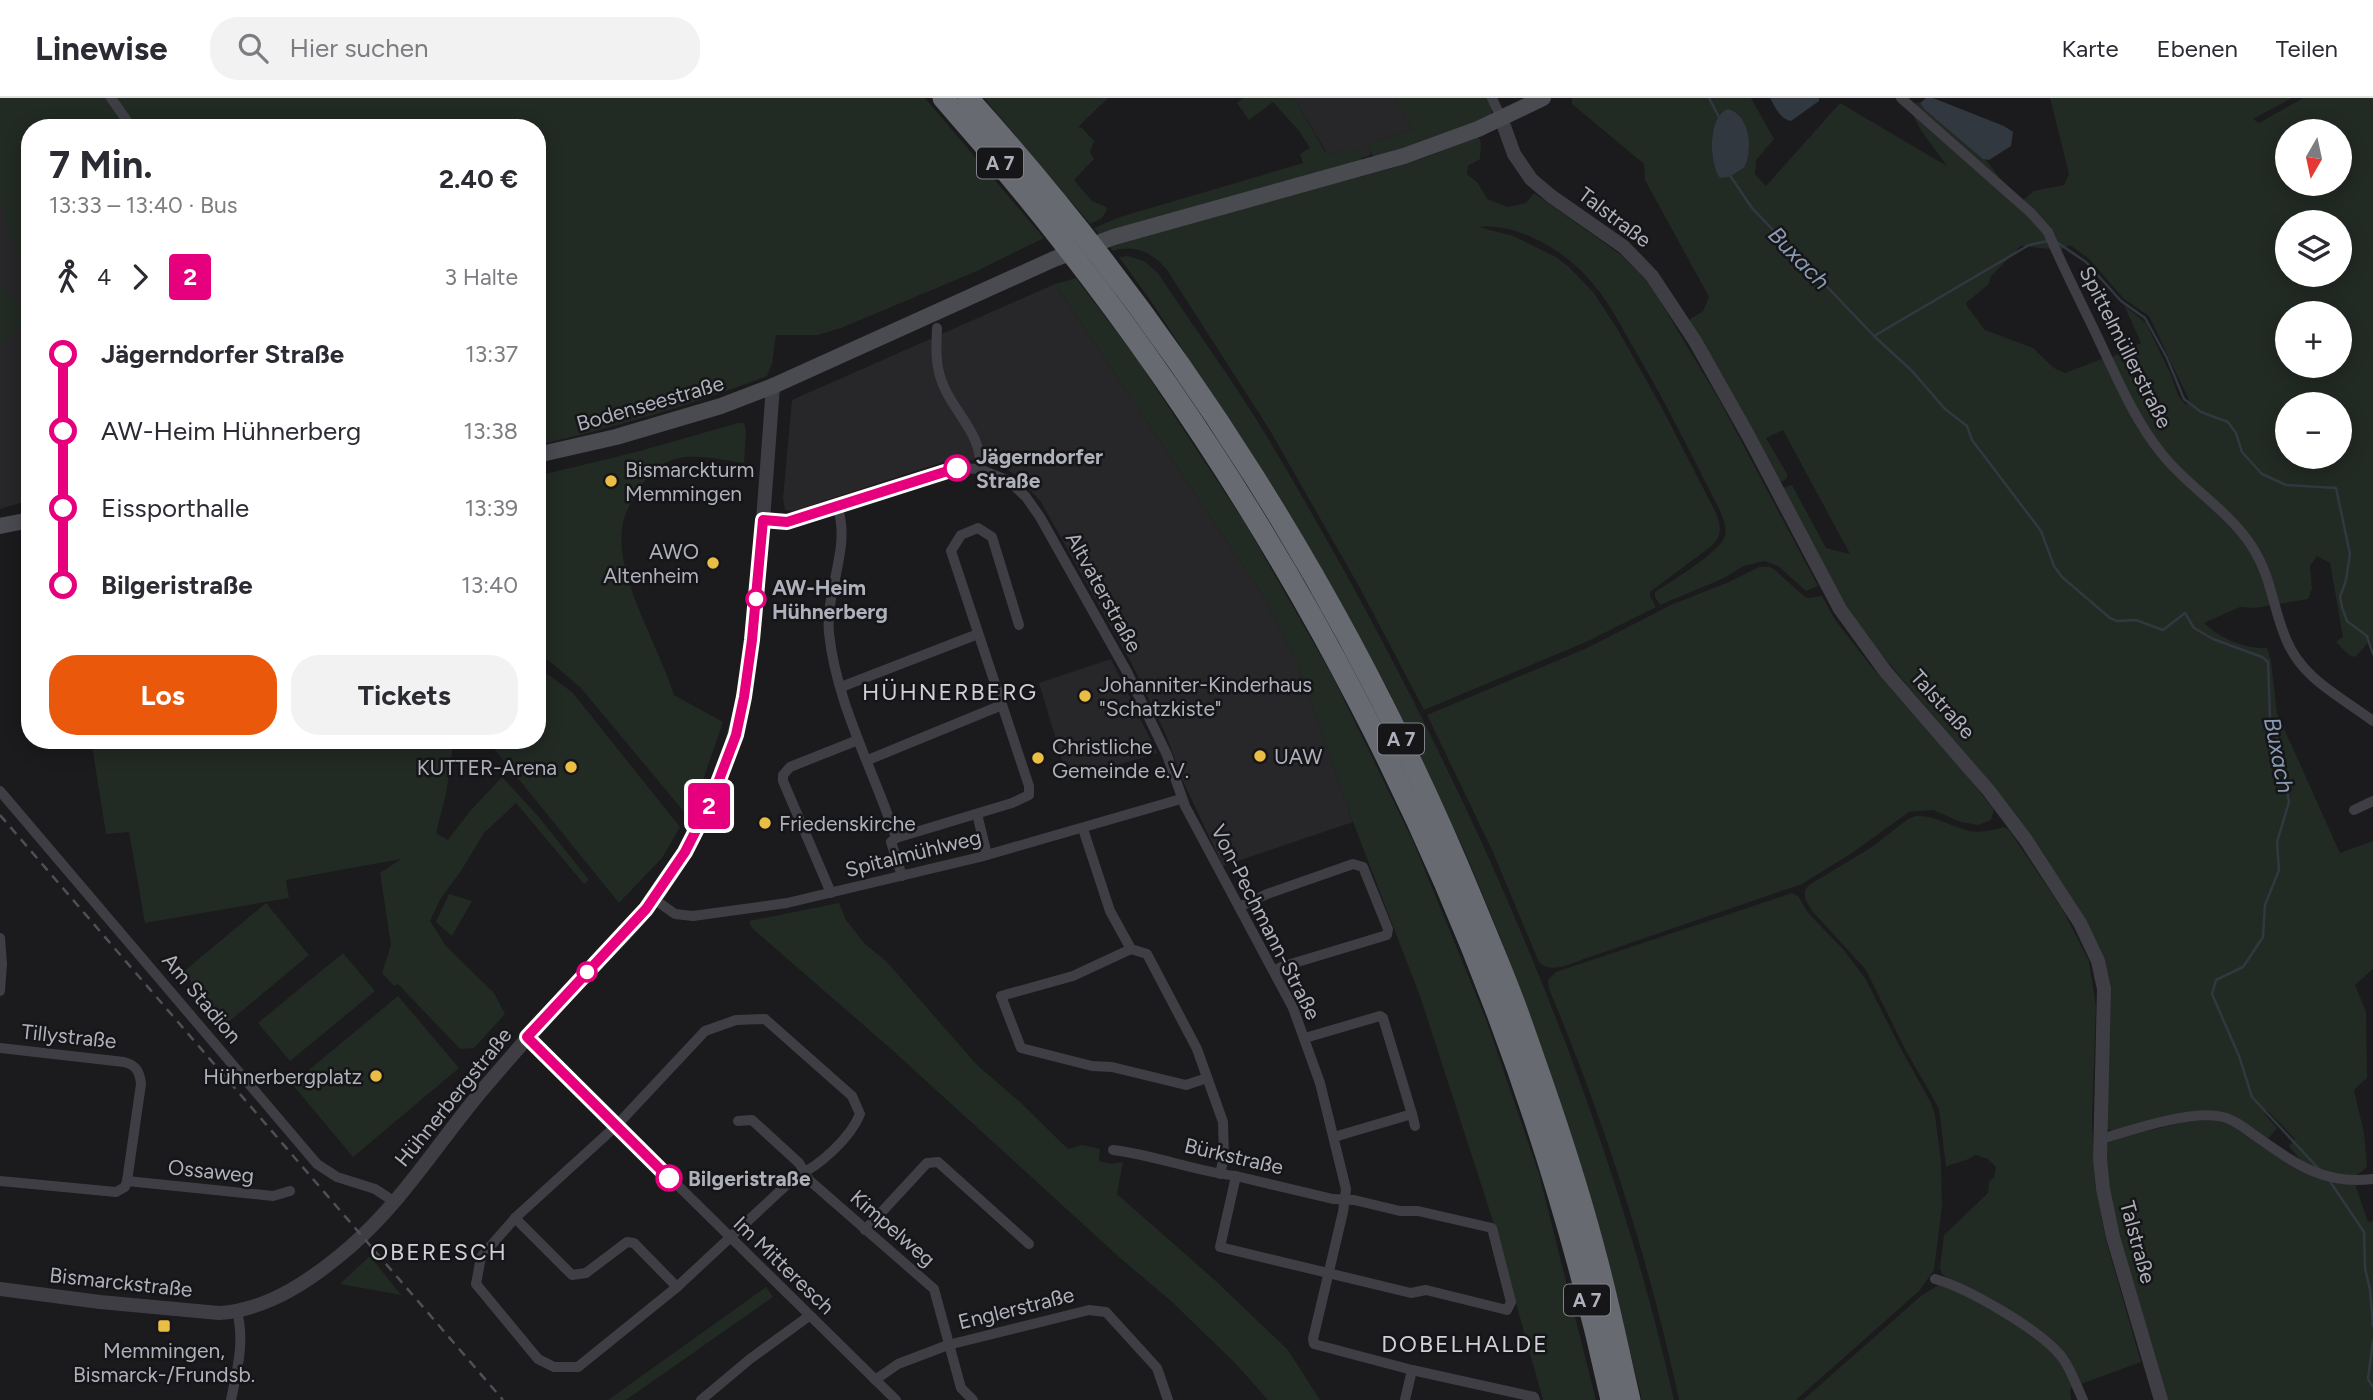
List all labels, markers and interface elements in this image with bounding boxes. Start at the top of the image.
search box [210,17,700,80]
text: Linewise [35,29,168,68]
icon: search [234,29,272,67]
text: Hier suchen [290,32,428,64]
text: Karte [2062,34,2119,63]
text: Ebenen [2157,34,2238,63]
text: Teilen [2276,34,2338,63]
north arrow [2275,119,2352,196]
map controls [2275,119,2352,469]
text: 7 Min. [49,142,153,188]
road number: A 7 [977,148,1023,178]
text: 2.40 € [439,163,518,195]
street label: Talstraße [1574,182,1656,252]
text: 13:33 – 13:40 · Bus [49,191,238,219]
button: layers [2275,210,2352,287]
water label: Buxach [1762,221,1836,295]
icon: walk [49,258,87,296]
icon: forward [121,258,159,296]
text: 2 [183,262,197,291]
street label: Spittelmüllerstraße [2074,262,2178,432]
text: 4 [97,263,111,291]
text: 3 Halte [445,263,518,291]
button: + [2275,301,2352,378]
text: Jägerndorfer Straße [101,338,344,370]
text: 13:37 [465,340,518,368]
street label: Bodenseestraße [573,370,727,436]
button: − [2275,392,2352,469]
text: AW-Heim Hühnerberg [101,415,361,447]
text: 13:38 [464,417,518,445]
place label: Jägerndorfer Straße [976,444,1103,493]
marker: Jägerndorfer Straße [944,455,970,481]
place label: Bismarckturm Memmingen [625,457,754,506]
marker: Bismarckturm Memmingen [603,473,619,489]
text: Eissporthalle [101,492,249,524]
text: 13:39 [465,494,518,522]
street label: Altvaterstraße [1061,528,1147,656]
place label: AWO Altenheim [603,539,699,588]
marker: AWO Altenheim [705,555,721,571]
text: Bilgeristraße [101,569,253,601]
text: 13:40 [461,571,518,599]
place label: AW-Heim Hühnerberg [772,575,888,624]
marker: AW-Heim Hühnerberg [746,589,766,609]
button: Los [49,655,277,735]
button: Tickets [291,655,518,735]
street label: Talstraße [1905,664,1981,744]
place label: Johanniter-Kinderhaus "Schatzkiste" [1099,672,1312,721]
district label: HÜHNERBERG [862,678,1038,706]
marker: Johanniter-Kinderhaus "Schatzkiste" [1077,688,1093,704]
water label: Buxach [2258,715,2300,795]
road number: A 7 [1378,724,1424,754]
place label: Christliche Gemeinde e.V. [1052,734,1189,783]
place label: UAW [1274,744,1323,769]
marker: UAW [1252,748,1268,764]
marker: Christliche Gemeinde e.V. [1030,750,1046,766]
place label: KUTTER-Arena [417,755,557,780]
marker: KUTTER-Arena [563,759,579,775]
line badge: 2 [686,783,732,829]
text: 2 [702,791,716,820]
place label: Friedenskirche [779,811,916,836]
marker: Friedenskirche [757,815,773,831]
street label: Von-Pechmann-Straße [1206,820,1326,1024]
street label: Spitalmühlweg [842,824,984,882]
street label: Am Stadion [157,948,247,1048]
unlabelled marker [577,962,597,982]
street label: Tillystraße [20,1019,118,1053]
street label: Hühnerbergstraße [389,1022,517,1172]
place label: Hühnerbergplatz [203,1064,362,1089]
marker: Hühnerbergplatz [368,1068,384,1084]
street label: Bürkstraße [1182,1132,1286,1180]
street label: Ossaweg [167,1154,255,1188]
marker: Bilgeristraße [656,1165,682,1191]
place label: Bilgeristraße [688,1166,811,1191]
street label: Kimpelweg [846,1184,940,1272]
street label: Talstraße [2115,1198,2161,1286]
street label: Im Mitteresch [729,1211,839,1319]
district label: OBERESCH [370,1238,508,1266]
street label: Bismarckstraße [48,1262,194,1302]
street label: Englerstraße [955,1282,1077,1334]
road number: A 7 [1564,1284,1610,1316]
marker: Memmingen, Bismarck-/Frundsb. [156,1318,172,1334]
district label: DOBELHALDE [1381,1330,1549,1358]
place label: Memmingen, Bismarck-/Frundsb. [73,1338,255,1387]

